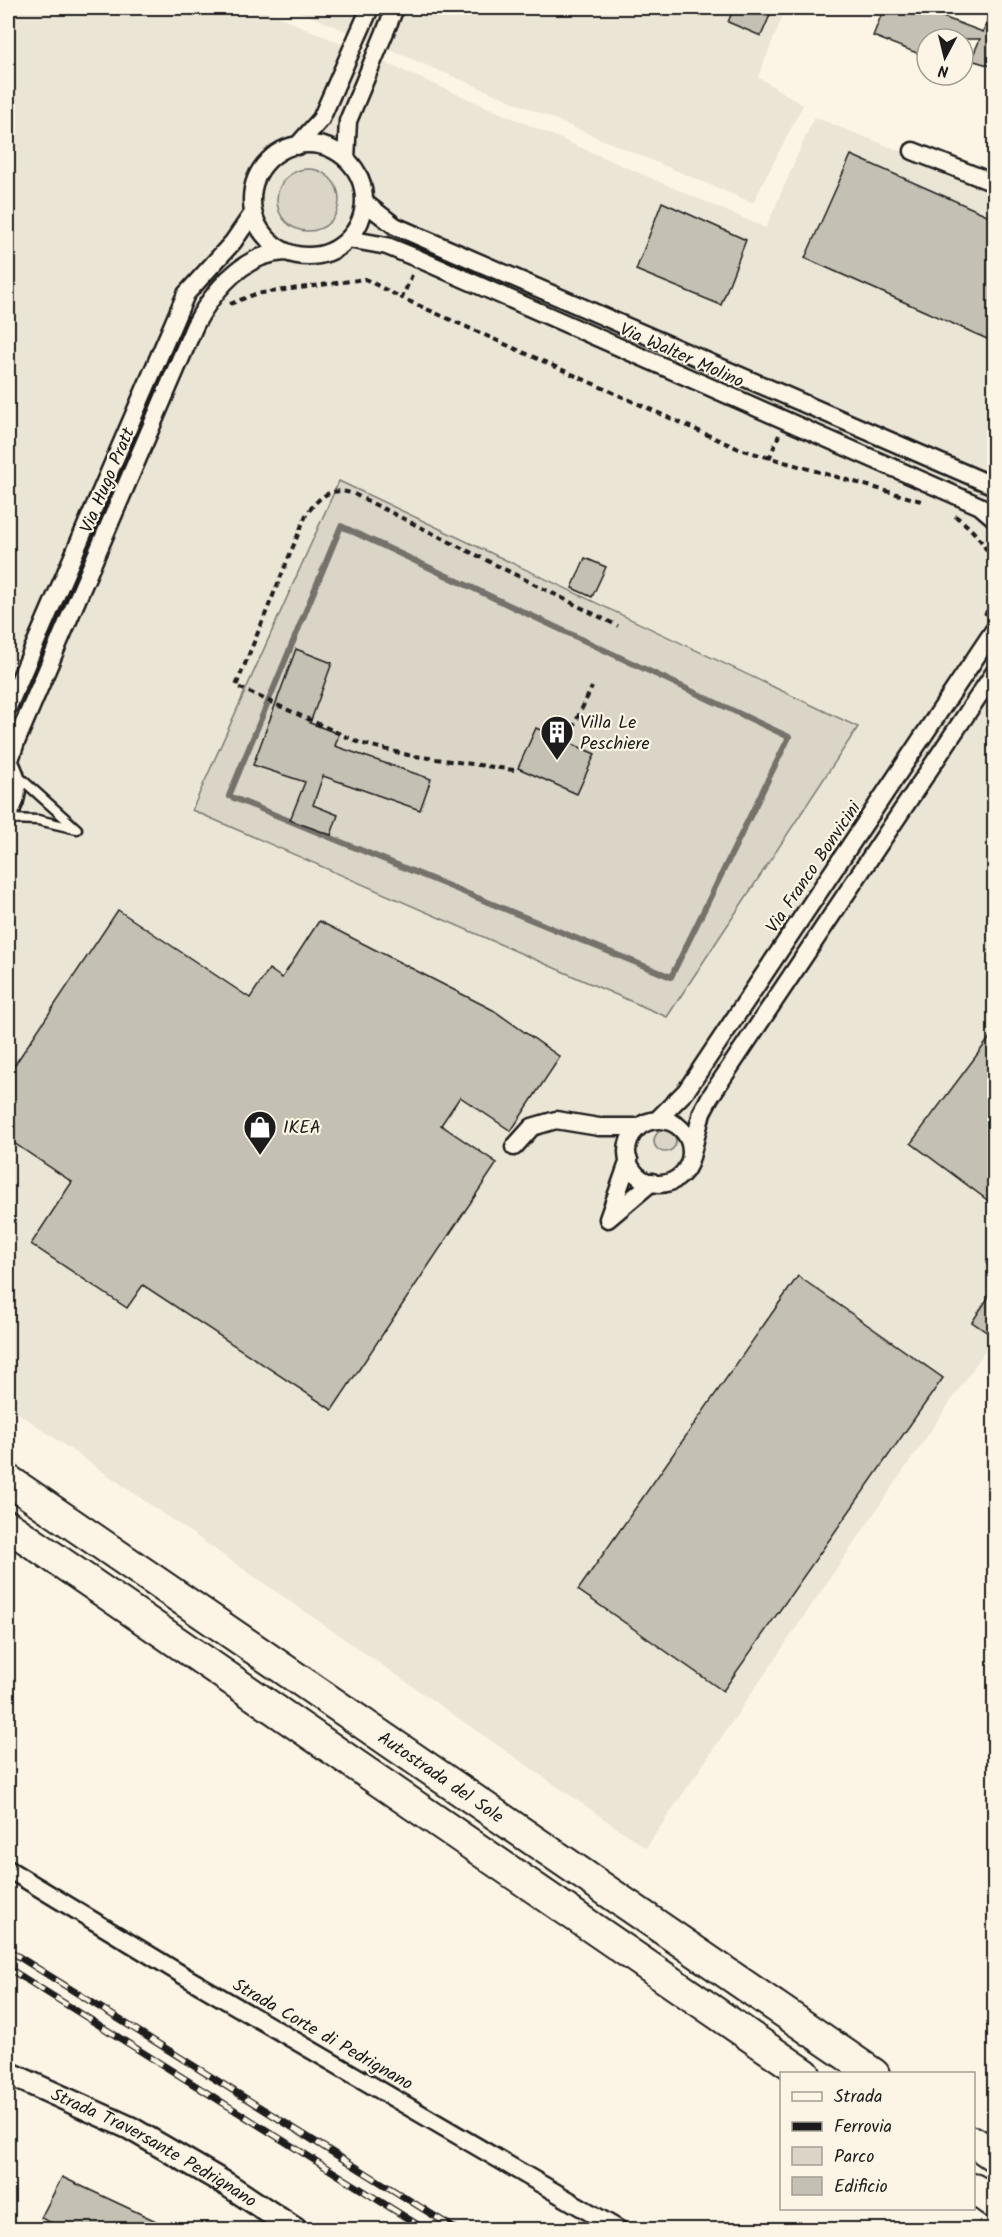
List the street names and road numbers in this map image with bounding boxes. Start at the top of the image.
street label: Via Walter Molino [615,316,748,397]
street label: Via Hugo Pratt [73,422,144,538]
street label: Via Franco Bonvicini [759,795,870,940]
street label: Autostrada del Sole [371,1725,509,1832]
street label: Strada Corte di Pedrignano [226,1972,418,2099]
street label: Strada Traversante Pedrignano [46,2081,262,2216]

